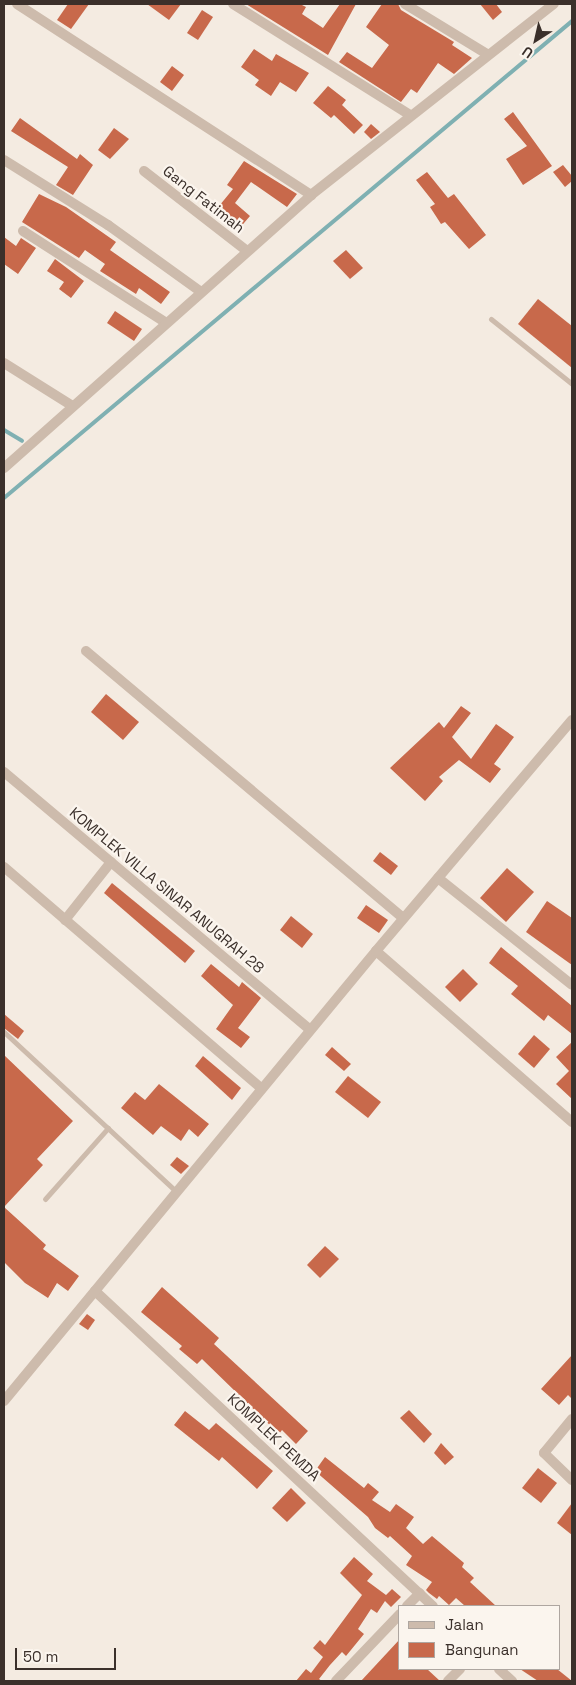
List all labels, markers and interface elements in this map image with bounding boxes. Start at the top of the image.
north arrow [511,15,561,65]
text: U [518,42,536,62]
street label: Gang Fatimah [160,162,248,236]
street label: KOMPLEK VILLA SINAR ANUGRAH 28 [66,803,268,977]
street label: KOMPLEK PEMDA [224,1389,324,1485]
legend [398,1605,561,1670]
text: Jalan [445,1615,484,1634]
scale bar [18,1638,119,1670]
text: Bangunan [445,1640,519,1659]
text: 50 m [23,1647,58,1666]

